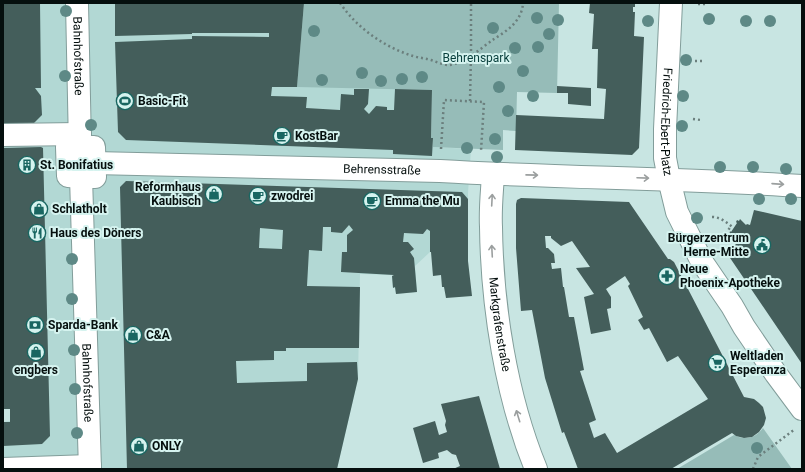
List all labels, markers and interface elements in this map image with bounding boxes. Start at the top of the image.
street label: Bahnhofstraße [70,16,86,96]
park label: Behrenspark [442,51,510,65]
street label: Friedrich-Ebert-Platz [658,67,675,177]
sports icon: Basic-Fit [115,91,135,111]
place label: Basic-Fit [138,94,186,108]
cafe icon: KostBar [272,126,292,146]
place label: KostBar [295,129,339,143]
building icon: St. Bonifatius [17,155,37,175]
place label: St. Bonifatius [40,158,113,172]
street label: Behrensstraße [343,162,421,178]
one-way arrow [525,172,538,179]
one-way arrow [636,175,649,182]
place label: Reformhaus Kaubisch [135,180,201,208]
one-way arrow [771,181,784,188]
shop icon: Reformhaus Kaubisch [204,184,224,204]
cafe icon: zwodrei [248,186,268,206]
place label: zwodrei [271,189,313,203]
cafe icon: Emma the Mu [362,191,382,211]
place label: Emma the Mu [385,194,460,208]
one-way arrow [488,194,496,207]
shop icon: Schlatholt [29,199,49,219]
place label: Schlatholt [52,202,107,216]
restaurant icon: Haus des Döners [27,223,47,243]
place label: Haus des Döners [50,226,141,240]
place label: Bürgerzentrum Herne-Mitte [668,231,750,259]
public building icon: Bürgerzentrum Herne-Mitte [752,235,772,255]
one-way arrow [488,245,496,258]
place label: Neue Phoenix-Apotheke [680,262,780,290]
pharmacy icon: Neue Phoenix-Apotheke [657,266,677,286]
street label: Markgrafenstraße [486,277,514,373]
bank icon: Sparda-Bank [25,315,45,335]
place label: Sparda-Bank [48,318,119,332]
shop icon: C&A [123,325,143,345]
place label: C&A [146,328,171,342]
shop icon: engbers [26,342,46,362]
street label: Bahnhofstraße [79,343,96,422]
place label: Weltladen Esperanza [730,349,787,377]
supermarket icon: Weltladen Esperanza [707,353,727,373]
place label: engbers [14,363,58,377]
one-way arrow [514,409,521,422]
shop icon: ONLY [129,436,149,456]
place label: ONLY [152,439,182,453]

